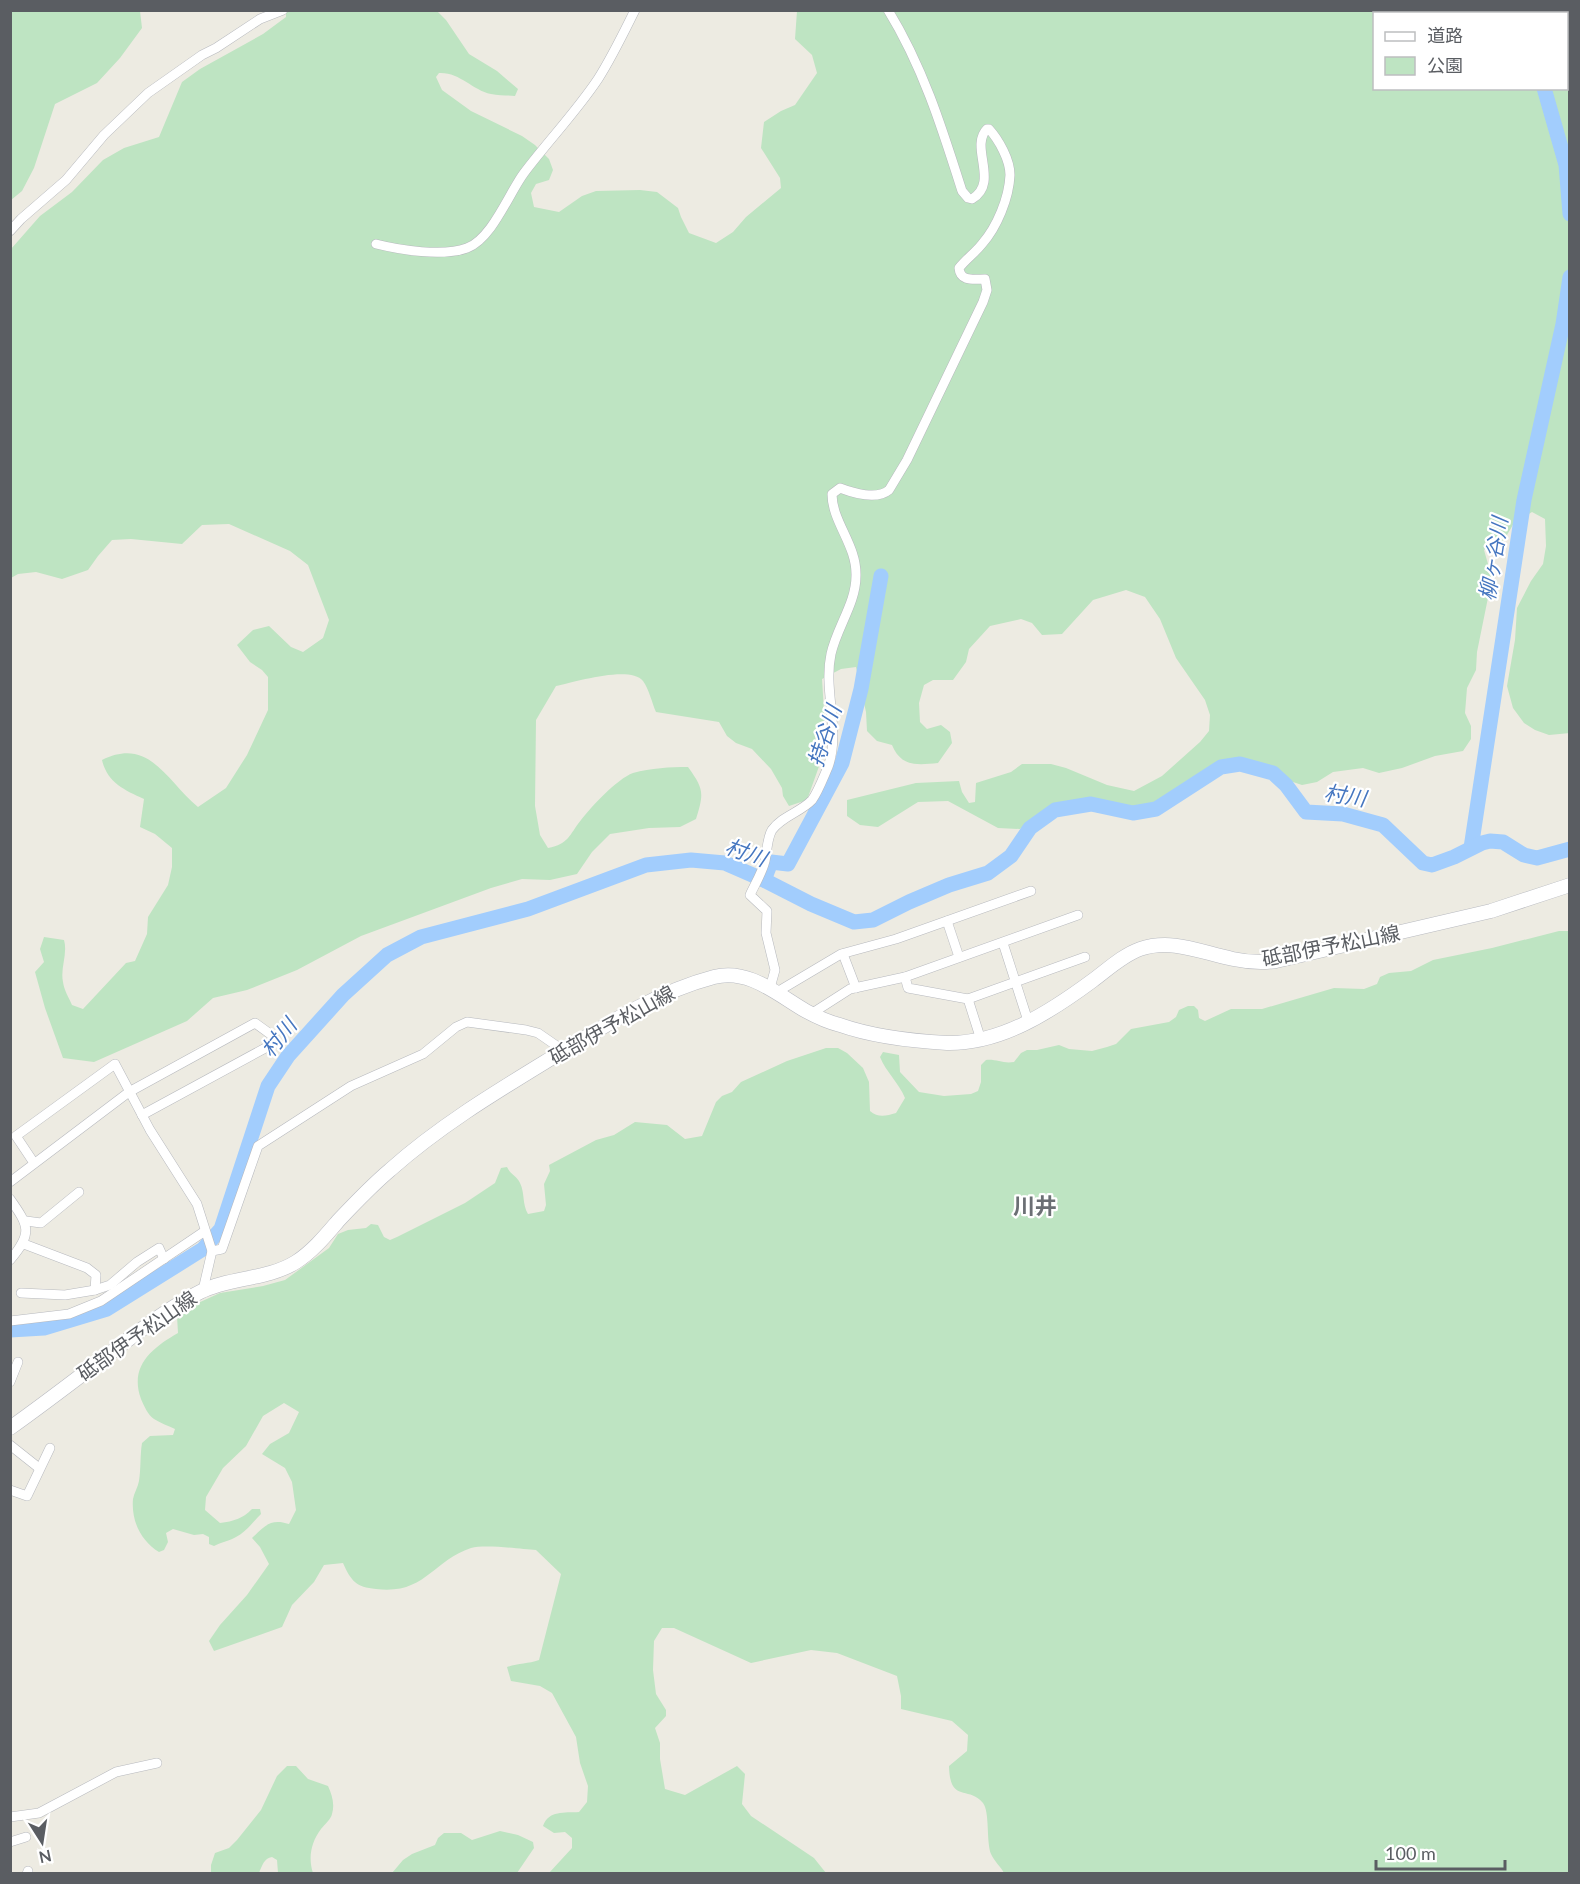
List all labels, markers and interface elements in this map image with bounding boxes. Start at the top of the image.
legend [1373,12,1568,90]
text: 道路 [1427,24,1463,46]
text: 公園 [1427,54,1463,76]
water label: 柳ヶ谷川 [1474,513,1512,602]
water label: 持谷川 [802,700,846,769]
water label: 村川 [1323,779,1370,810]
water label: 村川 [723,833,772,871]
street label: 砥部伊予松山線 [1260,920,1402,970]
street label: 砥部伊予松山線 [544,980,679,1069]
water label: 村川 [255,1011,302,1061]
district label: 川井 [1013,1192,1057,1219]
street label: 砥部伊予松山線 [72,1285,201,1385]
north arrow [12,1812,72,1872]
scale bar [1376,1833,1505,1871]
text: 100 m [1385,1842,1436,1864]
text: N [37,1847,53,1868]

